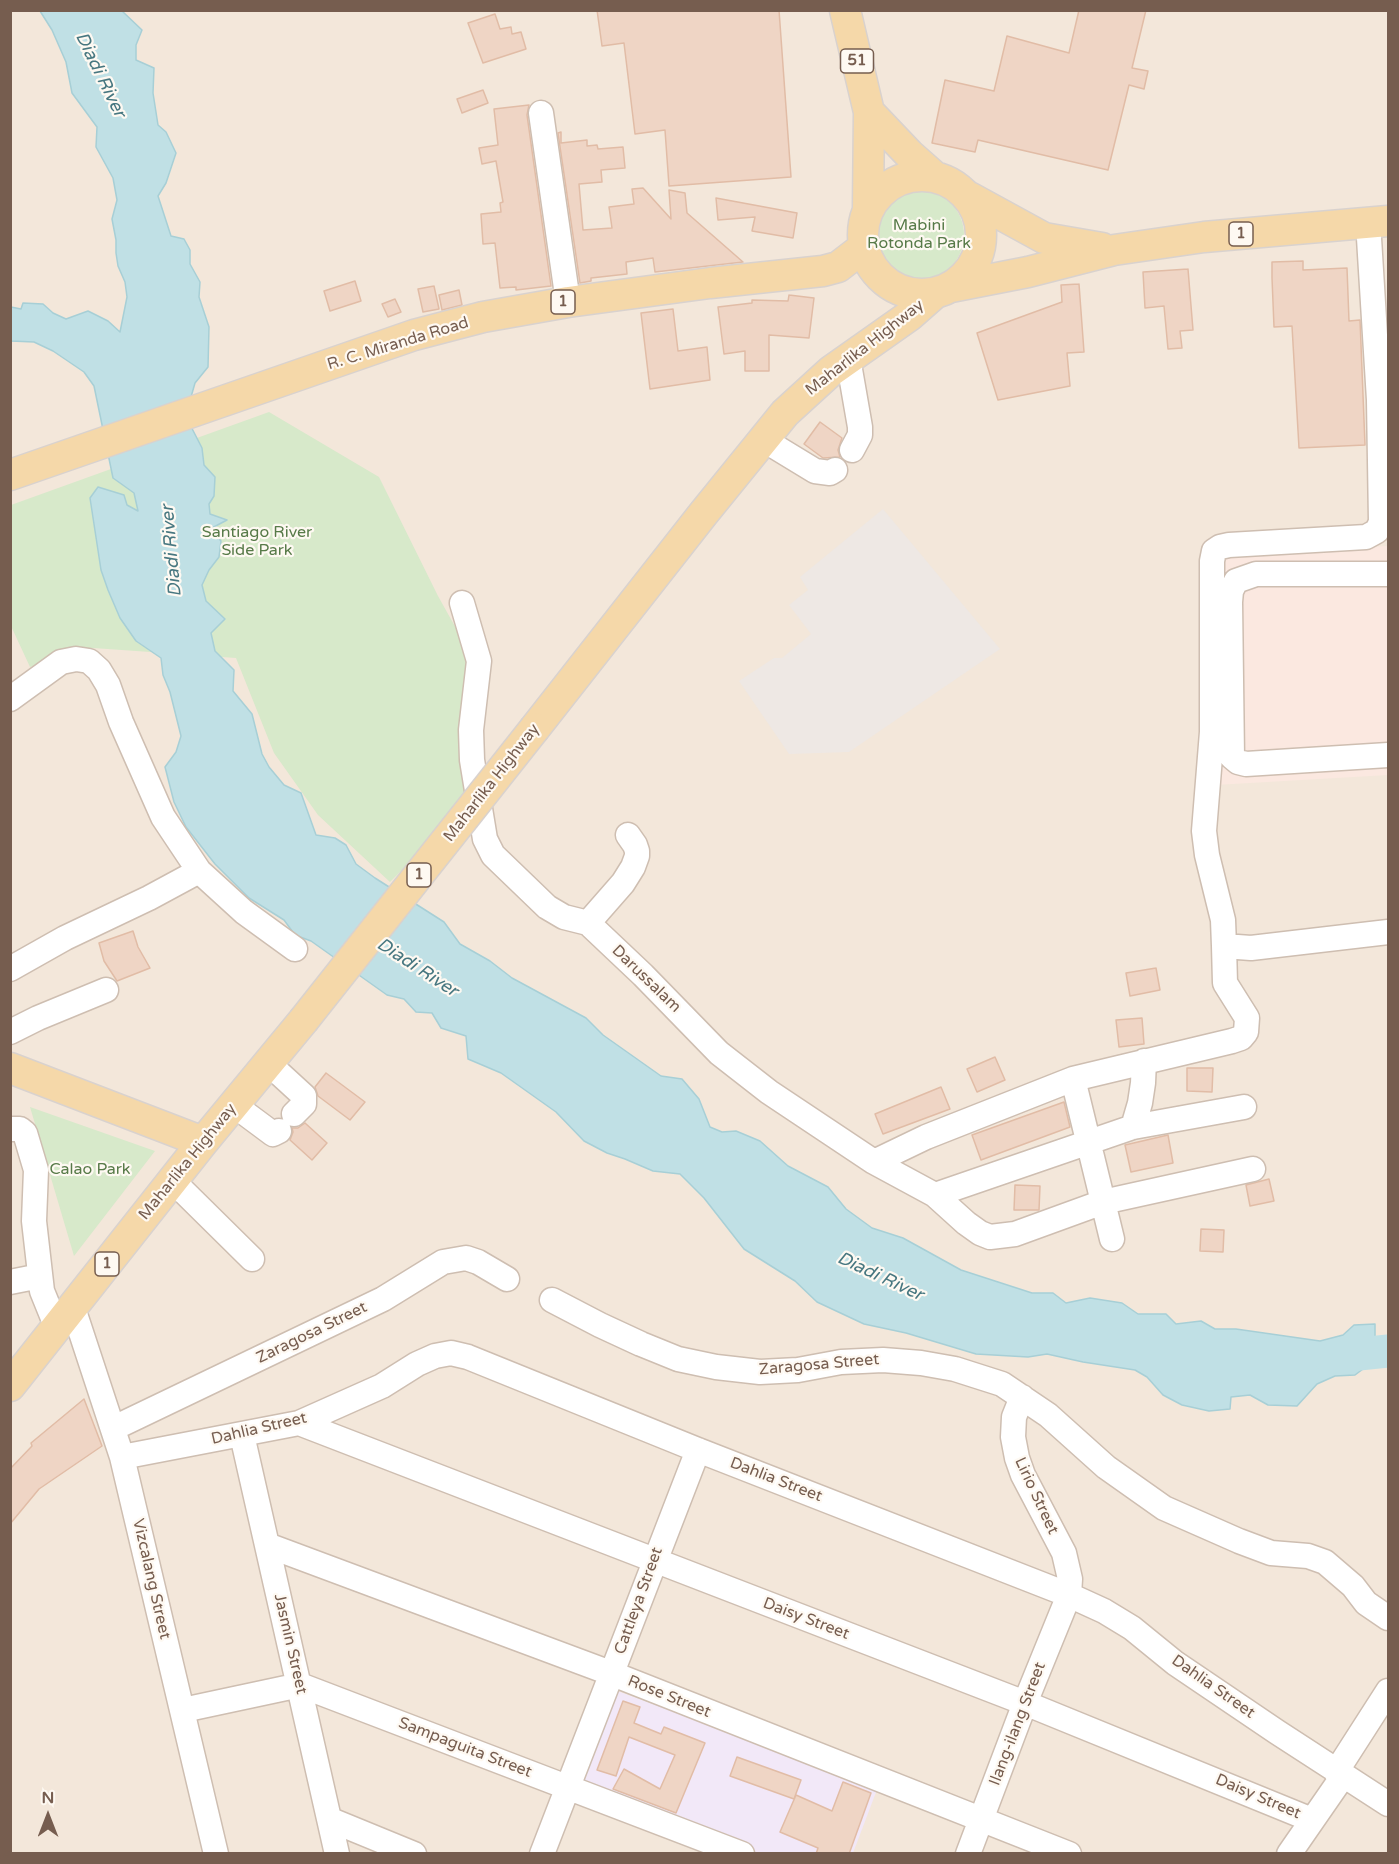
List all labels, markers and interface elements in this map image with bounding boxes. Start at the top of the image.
water label: Diadi River [70,29,130,121]
road number: 51 [840,49,874,73]
park label: Mabini Rotonda Park [867,216,971,254]
road number: 1 [1229,222,1253,246]
road number: 1 [551,290,575,314]
street label: Maharlika Highway [802,296,928,400]
street label: R. C. Miranda Road [325,313,471,375]
water label: Diadi River [157,504,187,598]
park label: Santiago River Side Park [202,523,312,561]
street label: Maharlika Highway [440,720,544,846]
road number: 1 [407,863,431,887]
water label: Diadi River [372,934,462,1002]
street label: Darussalam [607,941,685,1017]
street label: Maharlika Highway [135,1100,241,1224]
park label: Calao Park [49,1160,131,1180]
water label: Diadi River [834,1248,926,1306]
road number: 1 [95,1252,119,1276]
street label: Zaragosa Street [254,1298,370,1368]
street label: Zaragosa Street [758,1350,880,1380]
street label: Dahlia Street [209,1409,309,1449]
street label: Dahlia Street [727,1454,825,1506]
street label: Lirio Street [1010,1454,1062,1538]
street label: Vizcalang Street [128,1517,174,1641]
street label: Cattleya Street [611,1545,667,1657]
street label: Jasmin Street [269,1592,311,1696]
street label: Daisy Street [760,1594,852,1644]
street label: Dahlia Street [1168,1651,1258,1723]
street label: Ilang-ilang Street [986,1660,1050,1788]
street label: Rose Street [625,1672,713,1722]
street label: Sampaguita Street [396,1714,534,1782]
street label: Daisy Street [1212,1770,1304,1824]
north arrow [18,1786,78,1846]
text: N [42,1788,54,1808]

